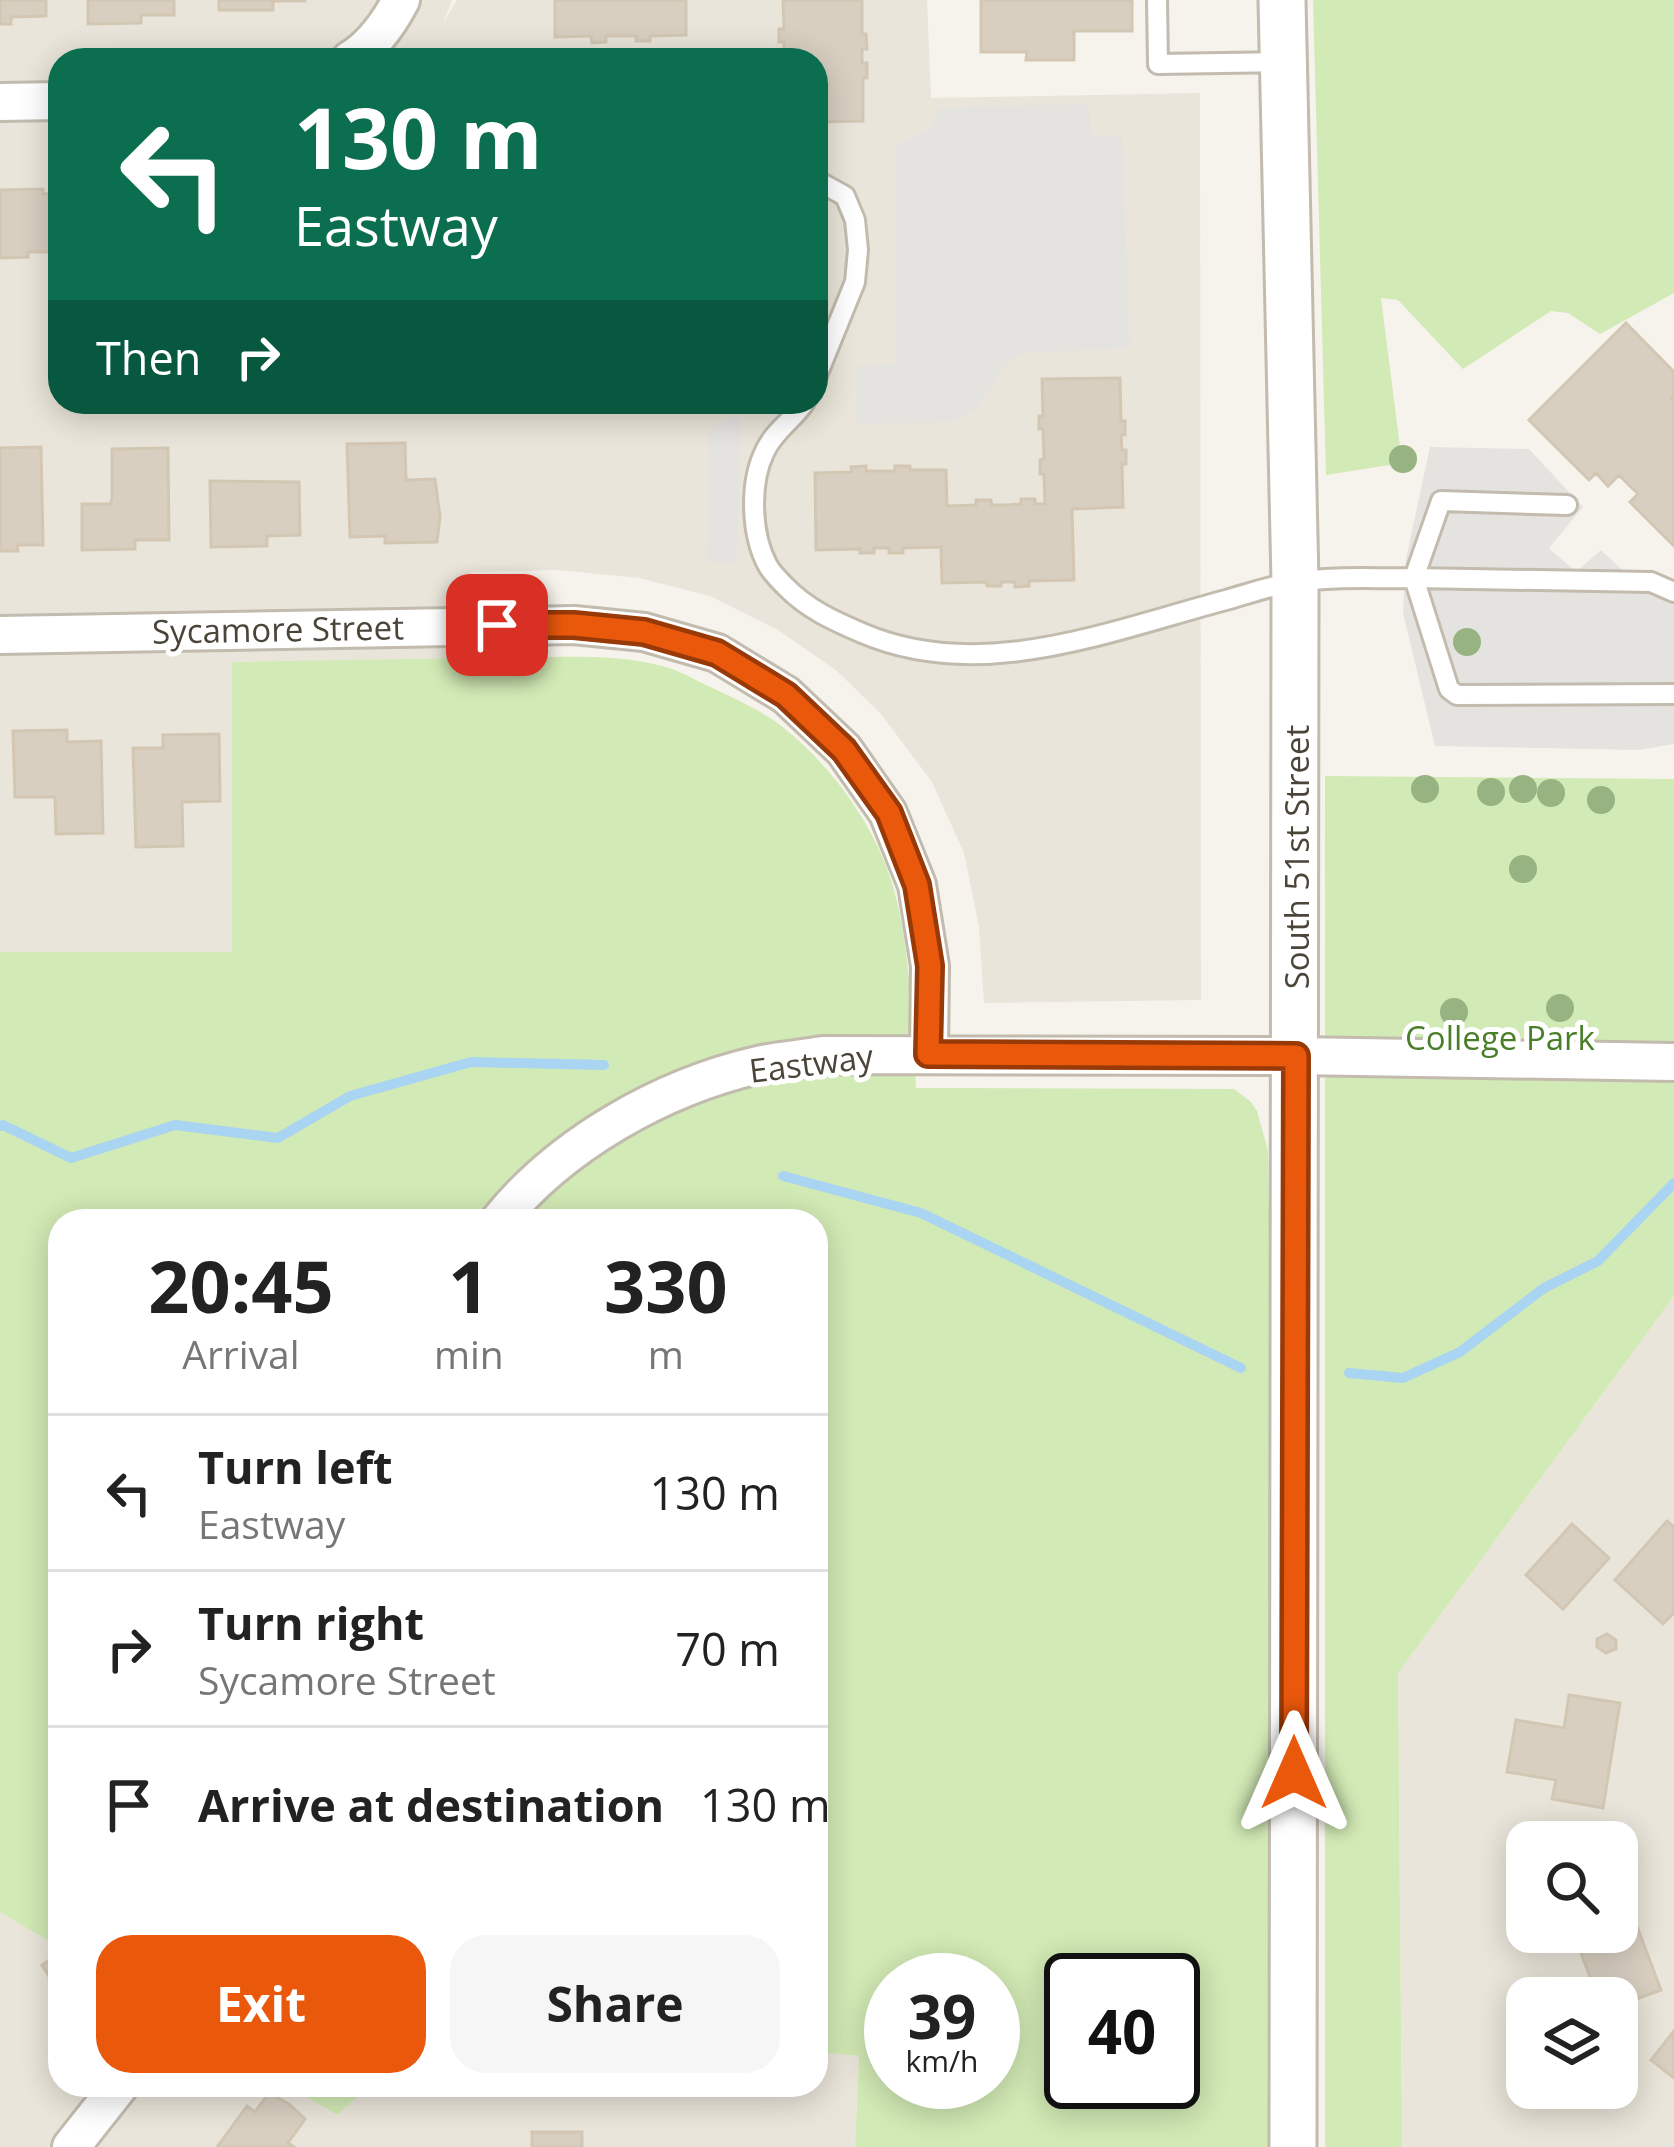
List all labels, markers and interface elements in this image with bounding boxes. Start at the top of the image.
text: 130 m [294,79,542,194]
icon: left [96,96,252,252]
text: Eastway [294,188,498,262]
icon: right [225,324,291,390]
text: Then [96,327,201,388]
pin [446,574,548,676]
icon: arrive [464,592,530,658]
street label: Sycamore Street [152,604,404,654]
street label: South 51st Street [1274,725,1319,989]
park label: College Park [1405,1015,1596,1060]
street label: Eastway [746,1033,876,1093]
text: 20:45 [148,1236,334,1334]
text: 1 [448,1236,489,1334]
text: 330 [604,1236,728,1334]
text: Arrival [182,1327,300,1380]
text: min [434,1327,504,1380]
text: m [648,1327,684,1380]
text: Turn left [198,1436,393,1497]
icon: left [96,1460,162,1526]
text: 130 m [649,1462,780,1523]
text: Eastway [198,1497,345,1550]
text: Turn right [198,1592,424,1653]
icon: right [96,1616,162,1682]
text: 70 m [675,1618,780,1679]
text: Sycamore Street [198,1653,496,1706]
position arrow [1231,1710,1357,1836]
icon: arrive [96,1772,162,1838]
text: Arrive at destination [198,1774,664,1835]
text: 130 m [700,1774,831,1835]
map controls [1506,1821,1638,2109]
button: search [1506,1821,1638,1953]
button: Exit [96,1935,426,2073]
button: Share [450,1935,780,2073]
speed limit sign: 40 [1044,1953,1200,2109]
text: 39 [908,1975,976,2057]
button: layers [1506,1977,1638,2109]
text: km/h [906,2040,978,2081]

